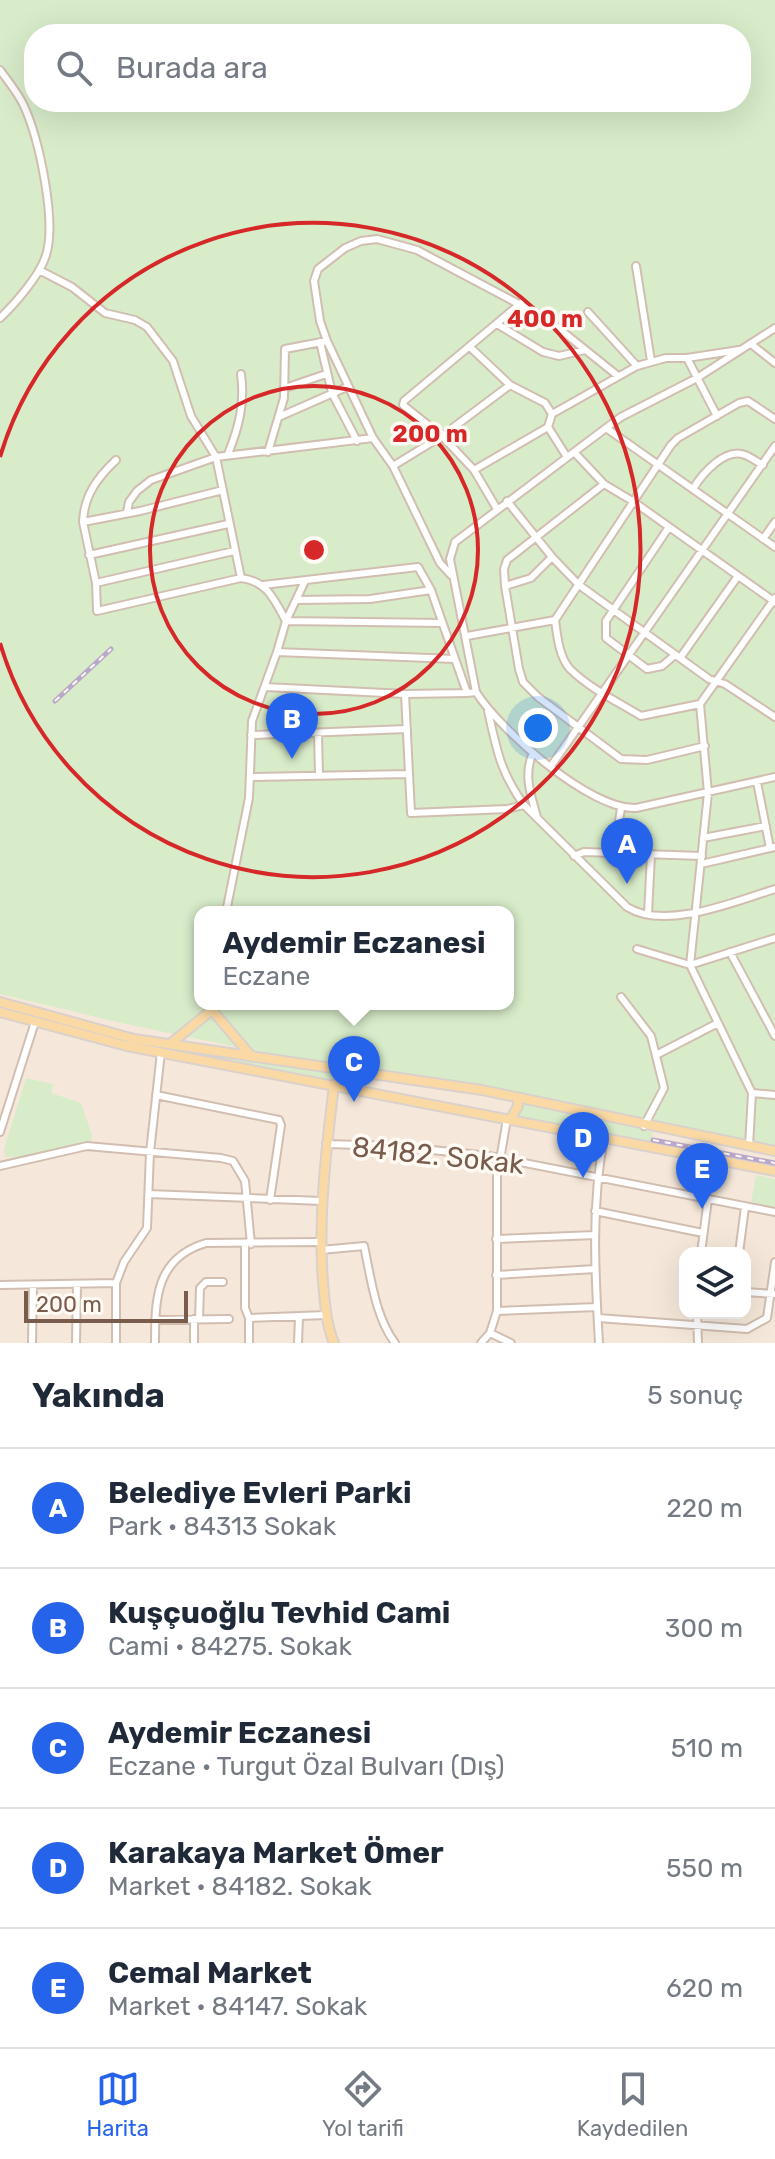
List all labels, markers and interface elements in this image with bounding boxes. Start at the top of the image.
search box [24,24,751,112]
icon: search [52,46,96,90]
text: Burada ara [116,50,268,86]
text: 400 m [507,305,583,333]
text: 200 m [392,420,468,448]
centre of rings [300,536,328,564]
pin: B [266,693,318,759]
your location [518,708,558,748]
pin: A [601,818,653,884]
popup [194,906,514,1010]
text: Aydemir Eczanesi [222,925,486,961]
text: Eczane [222,961,310,992]
pin: C [328,1036,380,1102]
pin: D [557,1112,609,1178]
street label: 84182. Sokak [351,1130,526,1181]
pin: E [676,1143,728,1209]
map controls [679,1247,751,1319]
button: layers [679,1247,751,1319]
scale bar [24,1287,188,1323]
text: 200 m [36,1291,102,1318]
text: Yakında [32,1375,165,1416]
text: 5 sonuç [647,1380,743,1411]
text: Belediye Evleri Parki [108,1475,412,1511]
text: A [49,1493,67,1524]
text: 220 m [666,1493,743,1524]
text: Park · 84313 Sokak [108,1511,336,1542]
text: Kuşçuoğlu Tevhid Cami [108,1595,450,1631]
text: B [49,1613,67,1644]
text: 300 m [665,1613,743,1644]
text: Cami · 84275. Sokak [108,1631,352,1662]
text: Aydemir Eczanesi [108,1715,371,1751]
text: C [49,1733,67,1764]
text: 510 m [671,1733,743,1764]
text: Eczane · Turgut Özal Bulvarı (Dış) [108,1751,505,1782]
text: Karakaya Market Ömer [108,1835,444,1871]
text: D [49,1853,67,1884]
text: 550 m [666,1853,743,1884]
text: Market · 84182. Sokak [108,1871,372,1902]
text: Cemal Market [108,1955,312,1991]
text: E [50,1973,66,2004]
text: 620 m [666,1973,743,2004]
text: Market · 84147. Sokak [108,1991,367,2022]
tab: Harita [87,2067,149,2142]
tab: Yol tarifi [322,2067,404,2142]
tab: Kaydedilen [577,2067,688,2142]

